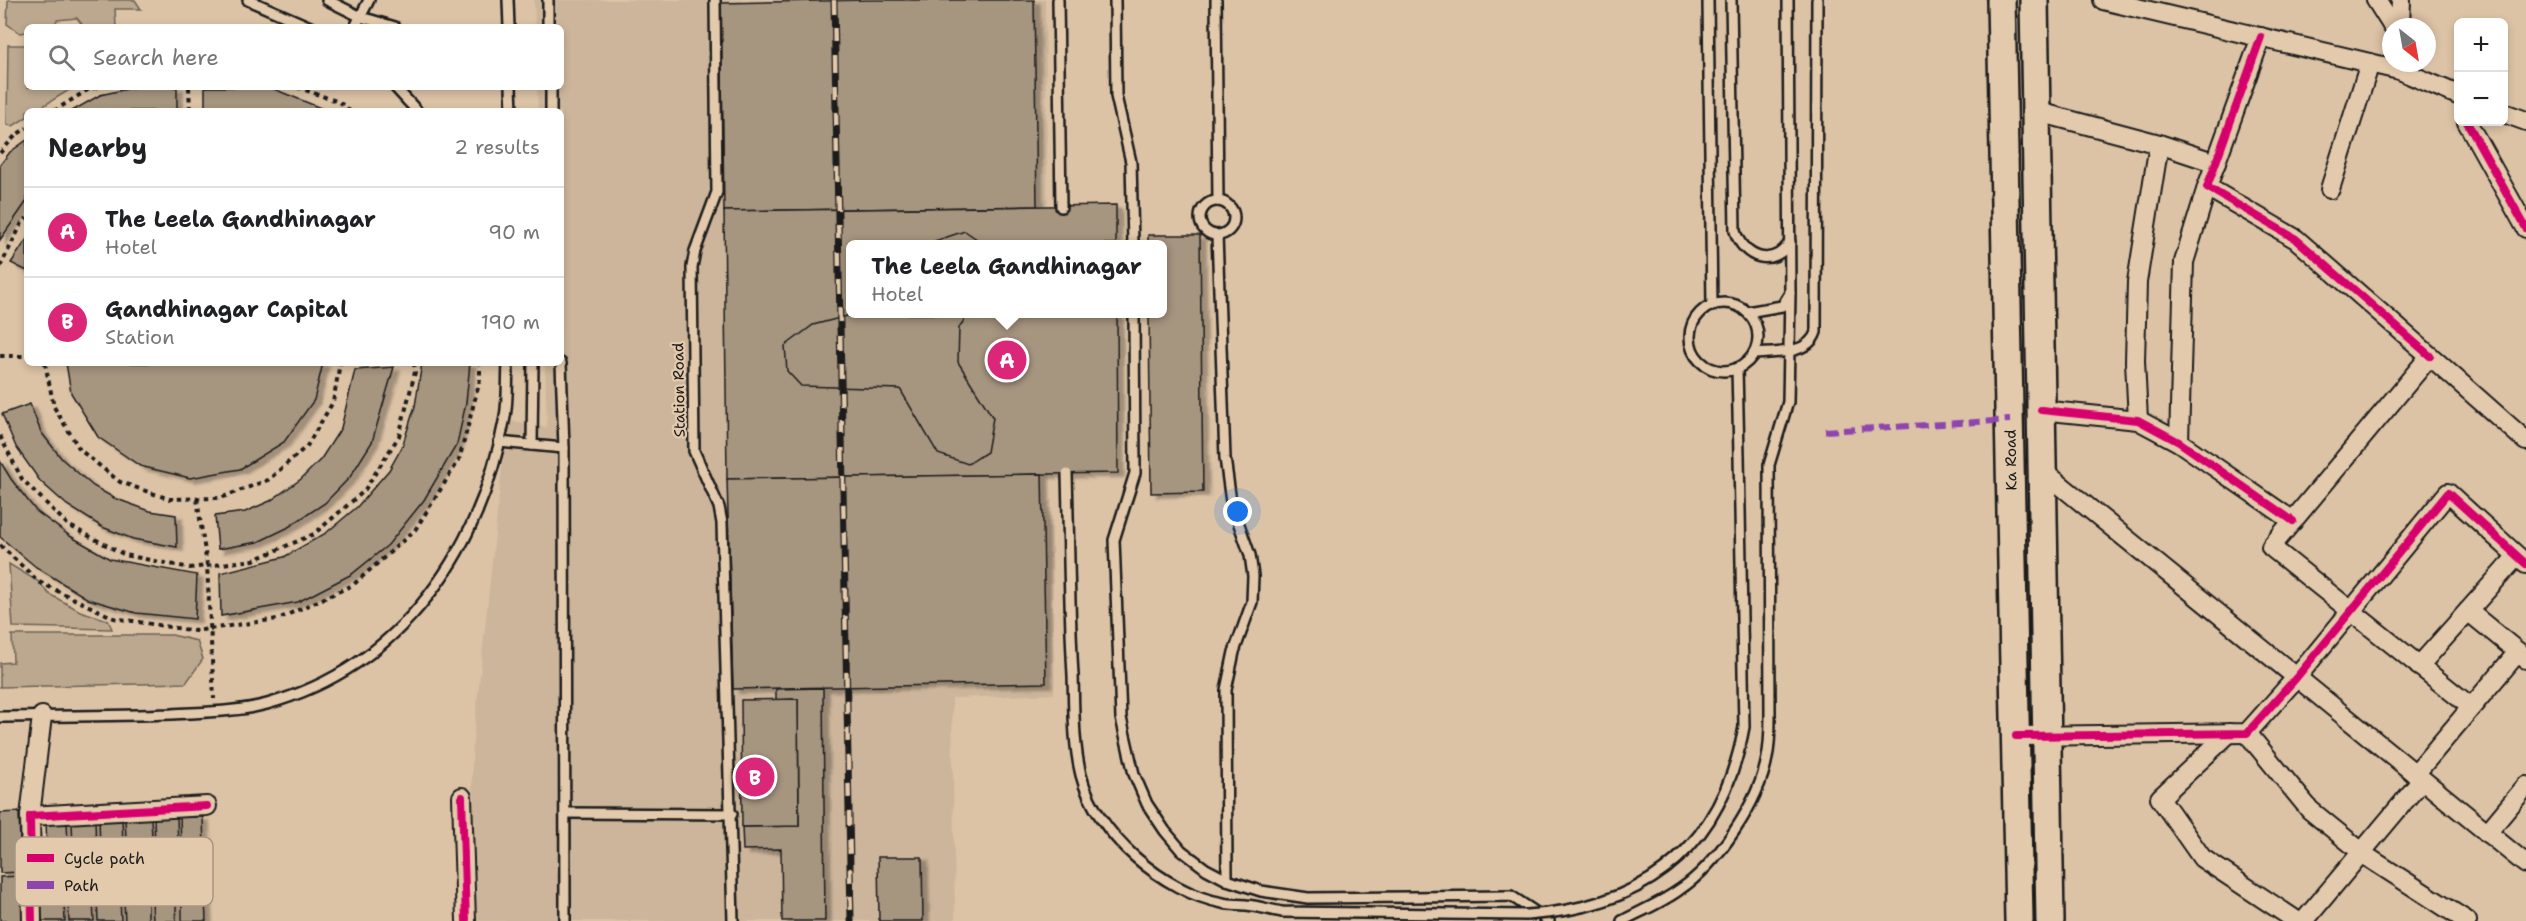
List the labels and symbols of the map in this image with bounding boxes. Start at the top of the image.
north arrow [2382,18,2436,72]
pin: A [988,338,1026,382]
street label: Station Road [668,342,690,438]
street label: Ka Road [2000,429,2022,491]
your location [1223,497,1252,526]
pin: B [736,754,774,800]
legend [15,837,213,906]
text: Cycle path [64,848,145,869]
text: Path [64,875,99,896]

